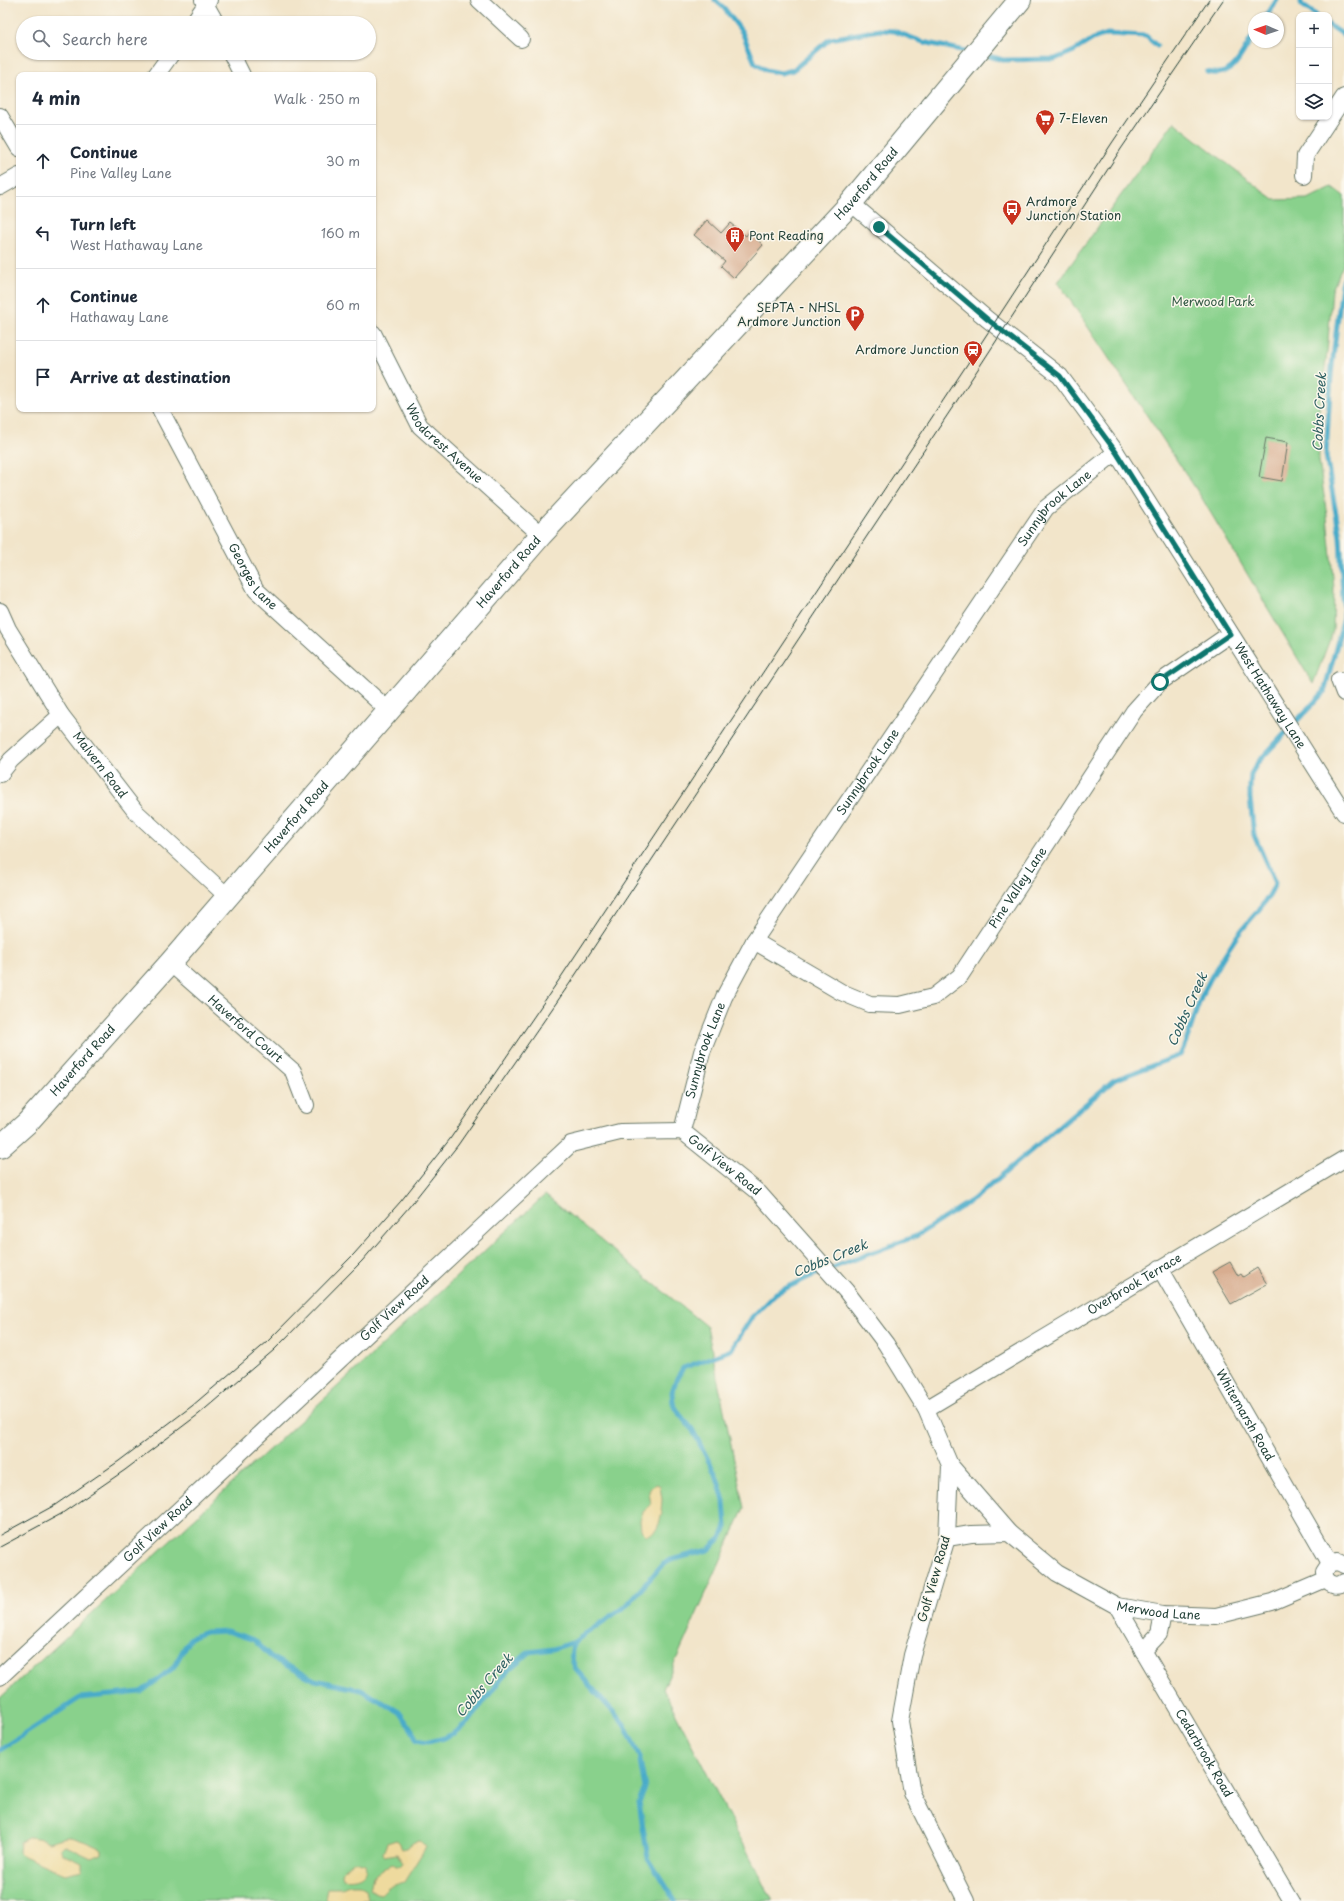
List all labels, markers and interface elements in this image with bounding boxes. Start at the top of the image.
north arrow [1248,12,1284,48]
map controls [1296,12,1332,120]
button: + [1296,12,1332,48]
search box [16,16,376,60]
icon: search [30,27,52,49]
text: Search here [62,27,148,50]
button: − [1296,48,1332,84]
button: layers [1296,84,1332,120]
text: 4 min [32,85,80,111]
text: Walk · 250 m [274,89,360,108]
supermarket icon: 7-Eleven [1034,108,1056,136]
place label: 7-Eleven [1059,109,1108,127]
text: Continue [70,140,138,163]
street label: Haverford Road [830,143,902,224]
icon: ahead [32,150,54,172]
text: 30 m [326,151,360,170]
text: Pine Valley Lane [70,163,172,182]
place label: Ardmore Junction Station [1026,192,1121,224]
bus stop icon: Ardmore Junction Station [1001,198,1023,226]
text: Turn left [70,212,136,235]
route end [870,218,888,236]
icon: left [32,222,54,244]
text: 160 m [321,223,360,242]
building icon: Pont Reading [724,225,746,253]
place label: Pont Reading [749,226,824,244]
text: West Hathaway Lane [70,235,203,254]
text: Continue [70,284,138,307]
park label: Merwood Park [1171,292,1255,310]
icon: ahead [32,294,54,316]
text: 60 m [326,295,360,314]
place label: SEPTA - NHSL Ardmore Junction [737,298,841,330]
parking icon: SEPTA - NHSL Ardmore Junction [844,304,866,332]
text: Hathaway Lane [70,307,169,326]
station icon: Ardmore Junction [962,339,984,367]
place label: Ardmore Junction [855,340,959,358]
text: Arrive at destination [70,365,231,388]
icon: arrive [32,366,54,388]
water label: Cobbs Creek [1307,371,1330,452]
street label: Woodcrest Avenue [402,400,488,487]
street label: Sunnybrook Lane [1013,465,1095,550]
street label: Haverford Road [472,531,545,612]
street label: Georges Lane [225,539,282,614]
street label: West Hathaway Lane [1230,638,1311,752]
route start [1151,673,1169,691]
street label: Sunnybrook Lane [831,724,903,818]
street label: Malvern Road [69,727,132,802]
street label: Haverford Road [259,776,332,856]
street label: Pine Valley Lane [984,843,1051,931]
water label: Cobbs Creek [1162,968,1212,1049]
street label: Haverford Court [204,990,287,1066]
street label: Sunnybrook Lane [681,999,729,1100]
street label: Haverford Road [45,1020,119,1100]
street label: Golf View Road [685,1129,765,1199]
water label: Cobbs Creek [790,1234,871,1281]
street label: Overbrook Terrace [1083,1248,1185,1319]
street label: Golf View Road [355,1271,433,1345]
street label: Whitemarsh Road [1212,1366,1279,1464]
street label: Golf View Road [118,1492,196,1566]
street label: Golf View Road [912,1533,954,1624]
street label: Merwood Lane [1115,1596,1201,1623]
water label: Cobbs Creek [451,1648,517,1721]
street label: Cedarbrook Road [1172,1705,1238,1800]

